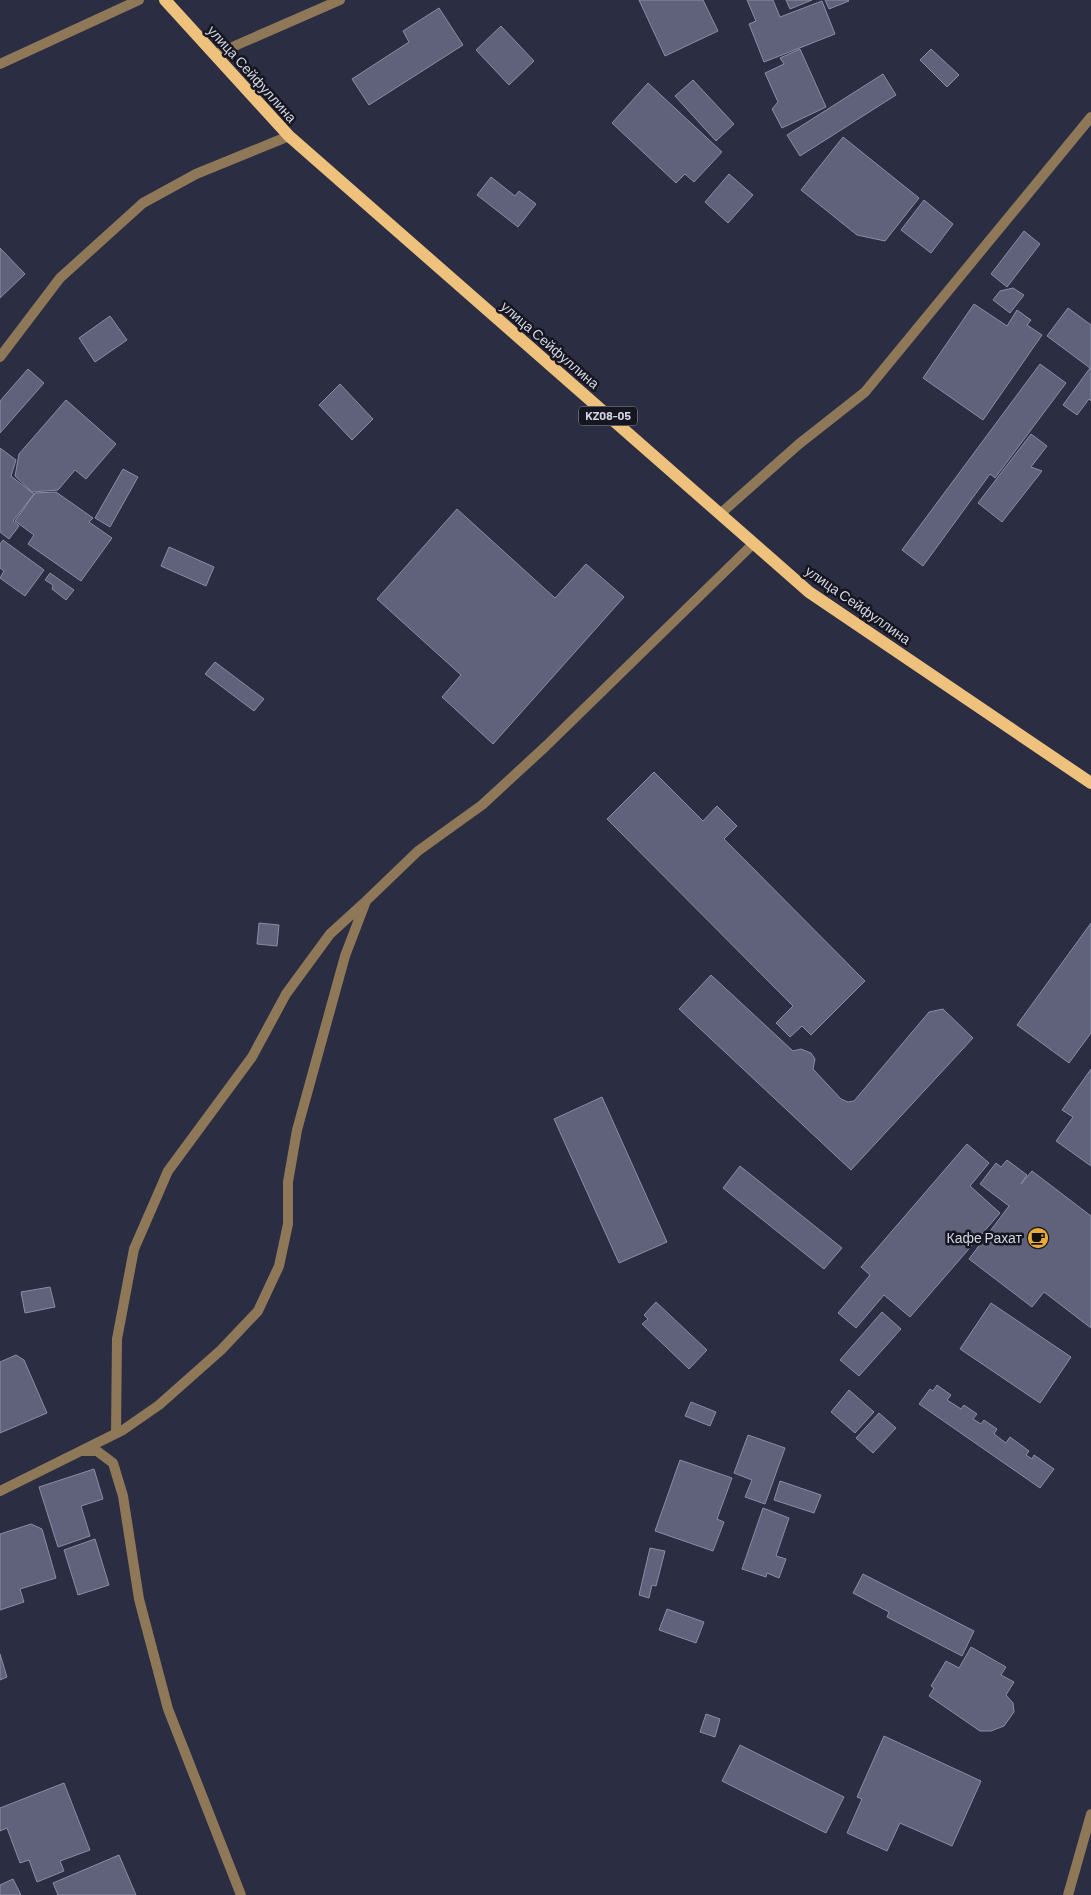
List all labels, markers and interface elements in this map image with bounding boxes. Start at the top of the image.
street label: улица Сейфуллина [204,22,301,126]
street label: улица Сейфуллина [498,297,603,392]
road number: KZ08-05 [579,406,637,426]
street label: улица Сейфуллина [802,562,914,647]
cafe icon: Кафе Рахат [1026,1226,1050,1250]
place label: Кафе Рахат [947,1229,1023,1246]

